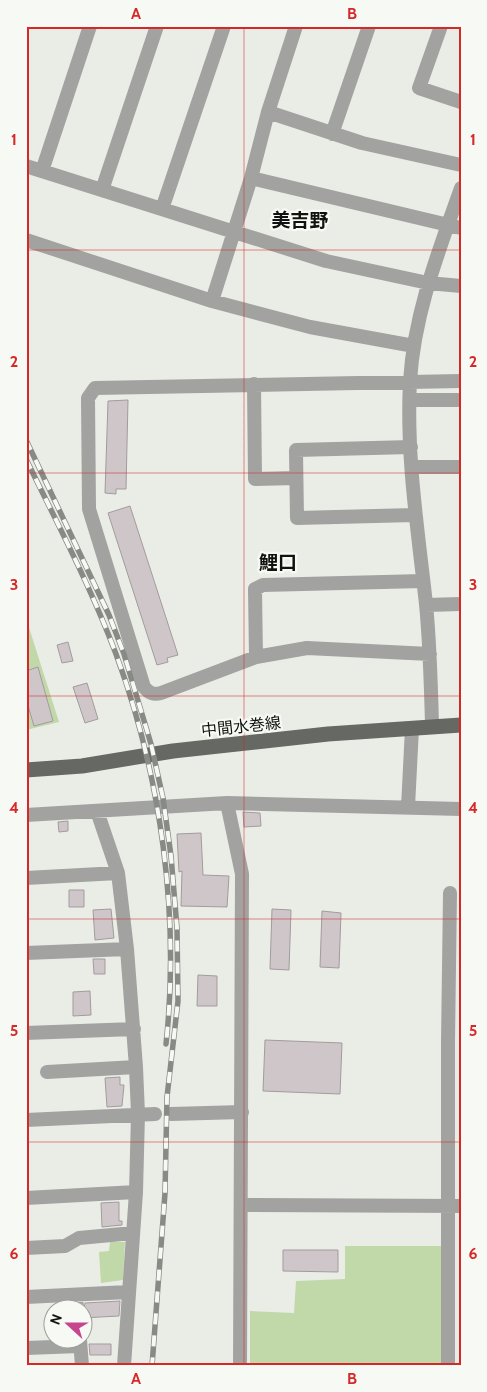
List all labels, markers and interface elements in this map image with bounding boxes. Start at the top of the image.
text: A [131,4,141,23]
text: B [347,4,357,23]
text: 1 [11,130,17,149]
text: 1 [470,130,476,149]
district label: 美吉野 [271,209,329,232]
text: 2 [10,352,18,371]
text: 2 [469,352,477,371]
district label: 鯉口 [259,551,297,574]
text: 3 [10,575,18,594]
text: 3 [469,575,477,594]
street label: 中間水巻線 [200,713,282,740]
text: 4 [9,798,19,817]
text: 4 [468,798,478,817]
text: 5 [10,1021,18,1040]
text: 5 [469,1021,477,1040]
text: 6 [10,1244,19,1263]
text: 6 [469,1244,478,1263]
north arrow [42,1300,92,1350]
text: N [46,1311,66,1327]
text: A [131,1369,141,1388]
text: B [347,1369,357,1388]

